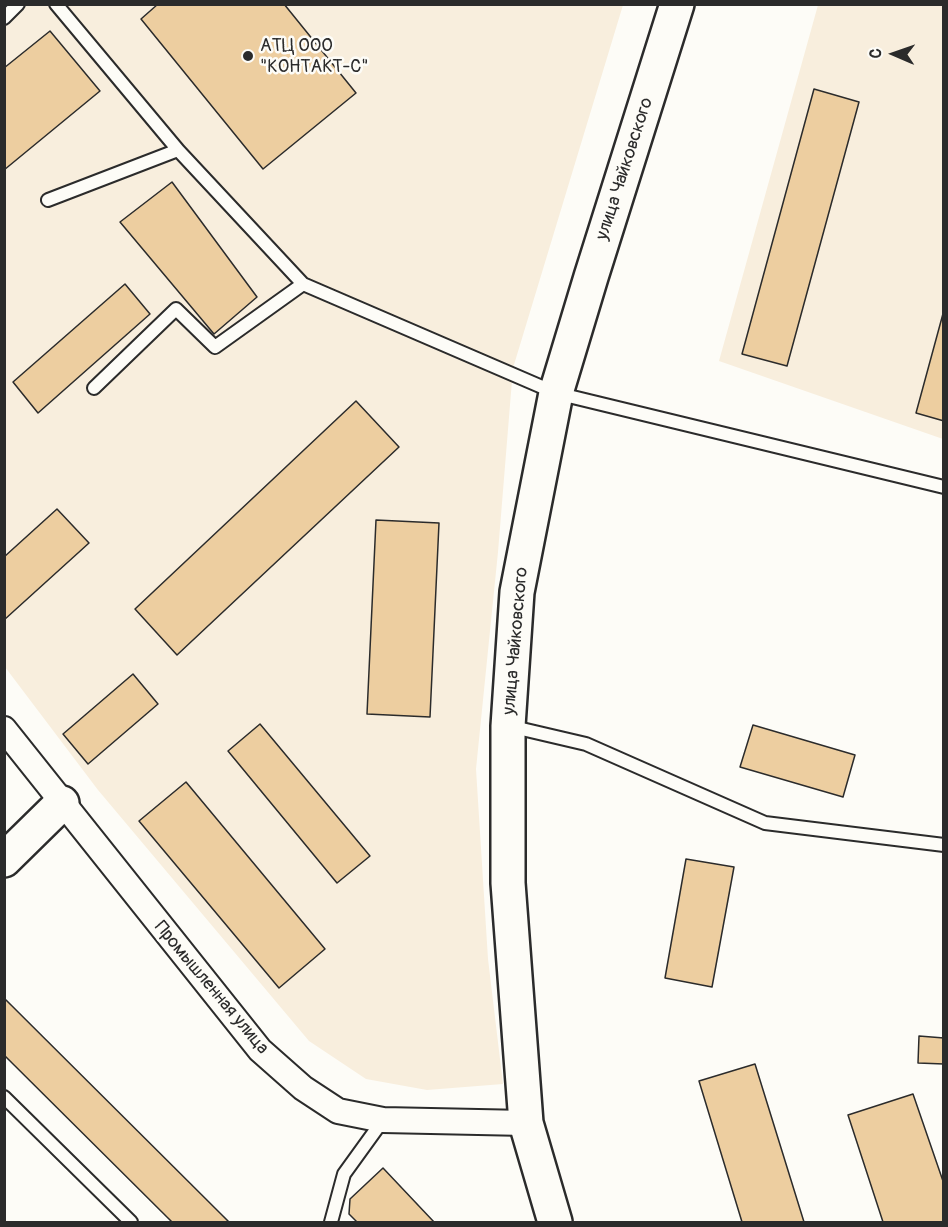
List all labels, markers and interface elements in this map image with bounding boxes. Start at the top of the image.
north arrow [864,24,924,84]
place label: АТЦ ООО "КОНТАКТ-С" [260,35,369,78]
text: С [866,48,886,59]
marker: АТЦ ООО "КОНТАКТ-С" [241,49,255,63]
street label: улица Чайковского [592,95,658,243]
street label: улица Чайковского [499,566,533,716]
street label: Промышленная улица [149,917,273,1059]

